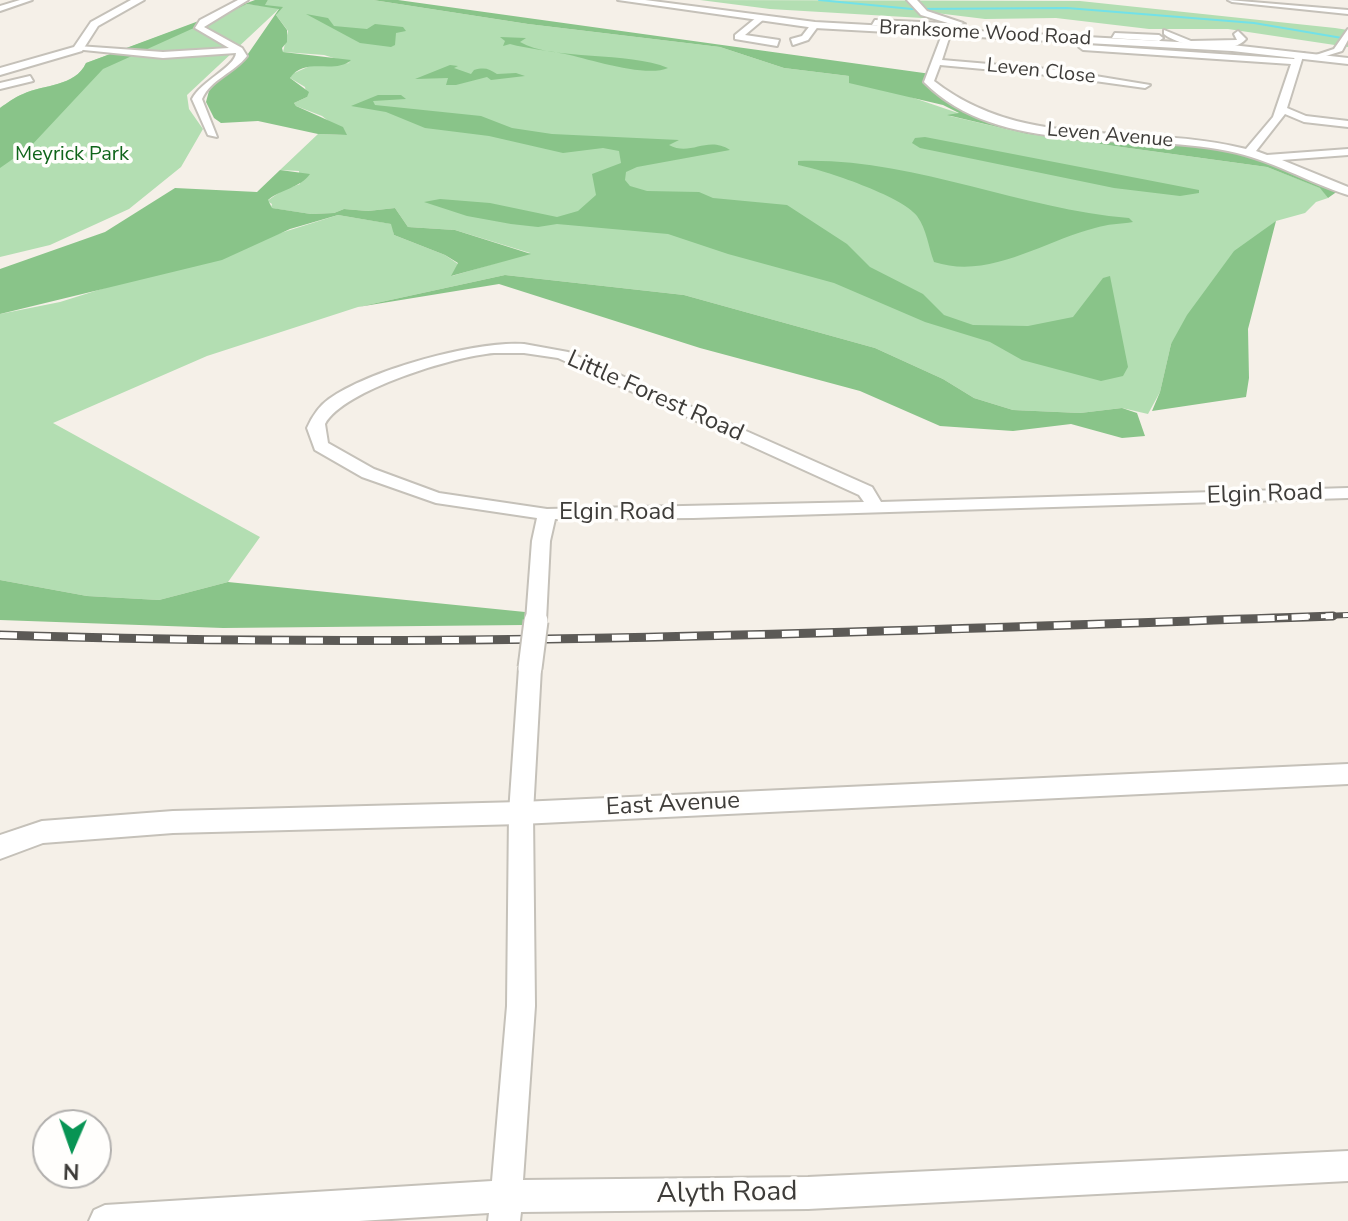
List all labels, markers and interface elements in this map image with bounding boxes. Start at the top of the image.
street label: Branksome Wood Road [878,16,1092,52]
street label: Leven Close [985,54,1097,90]
street label: Leven Avenue [1046,119,1174,153]
park label: Meyrick Park [15,143,129,167]
street label: Little Forest Road [562,345,748,449]
street label: Elgin Road [1206,479,1324,511]
street label: Elgin Road [559,499,675,527]
street label: East Avenue [605,787,741,823]
north arrow [32,1109,112,1189]
text: N [62,1156,80,1186]
street label: Alyth Road [656,1176,798,1212]

